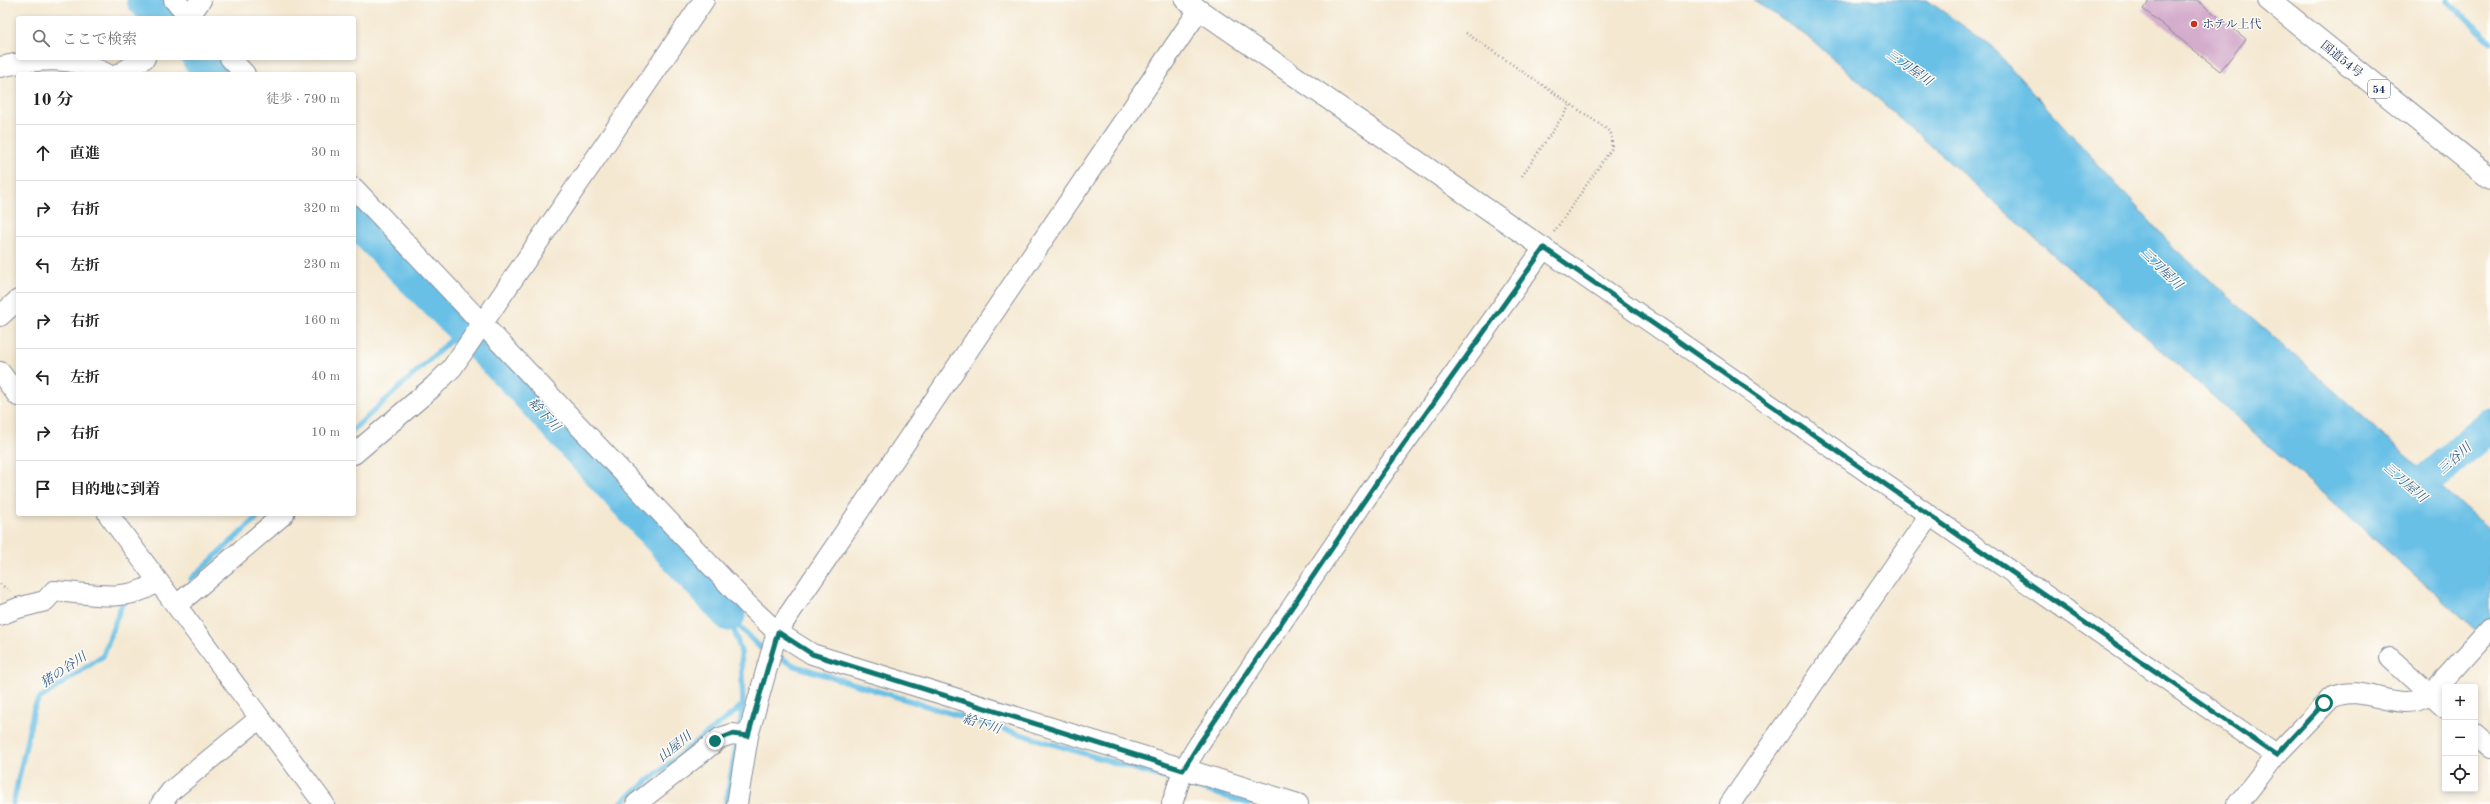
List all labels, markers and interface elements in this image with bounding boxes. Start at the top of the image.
search box [16,16,356,60]
place label: ホテル上代 [2202,18,2261,31]
marker: ホテル上代 [2189,19,2199,29]
icon: search [30,27,52,49]
text: ここで検索 [62,33,137,48]
street label: 国道54号 [2318,38,2366,80]
water label: 三刀屋川 [1884,47,1936,90]
road number: 54 [2368,80,2390,98]
text: 10 分 [32,92,73,109]
text: 徒歩 · 790 m [266,93,340,106]
icon: ahead [32,142,54,164]
text: 30 m [311,146,340,159]
text: 直進 [70,147,100,162]
icon: right [32,198,54,220]
text: 320 m [303,202,340,215]
text: 右折 [70,203,100,218]
water label: 三刀屋川 [2138,246,2186,293]
icon: left [32,254,54,276]
text: 230 m [303,258,340,271]
text: 左折 [70,259,100,274]
icon: right [32,310,54,332]
text: 160 m [303,314,340,327]
text: 右折 [70,315,100,330]
icon: left [32,366,54,388]
text: 40 m [311,370,340,383]
text: 左折 [70,371,100,386]
water label: 給下川 [526,395,564,435]
icon: right [32,422,54,444]
text: 10 m [311,426,340,439]
text: 右折 [70,427,100,442]
water label: 三谷川 [2435,439,2475,477]
water label: 三刀屋川 [2381,460,2431,506]
icon: arrive [32,478,54,500]
text: 目的地に到着 [70,483,160,498]
water label: 猪の谷川 [38,648,91,690]
map controls [2442,684,2478,792]
button: + [2442,684,2478,720]
route start [2315,694,2333,712]
water label: 給下川 [961,712,1004,737]
button: − [2442,720,2478,756]
water label: 山屋川 [655,728,696,764]
route end [706,732,724,750]
button: locate [2442,756,2478,792]

